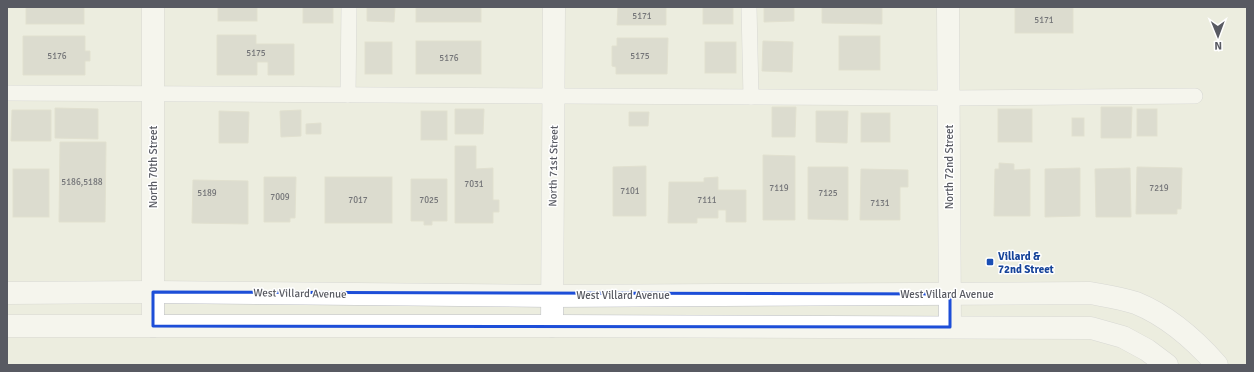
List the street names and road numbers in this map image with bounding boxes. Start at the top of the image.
street label: North 71st Street [546,125,561,207]
street label: North 72nd Street [943,125,956,209]
street label: North 70th Street [147,126,160,208]
street label: West Villard Avenue [253,286,347,301]
street label: West Villard Avenue [900,288,994,301]
street label: West Villard Avenue [576,289,670,302]

